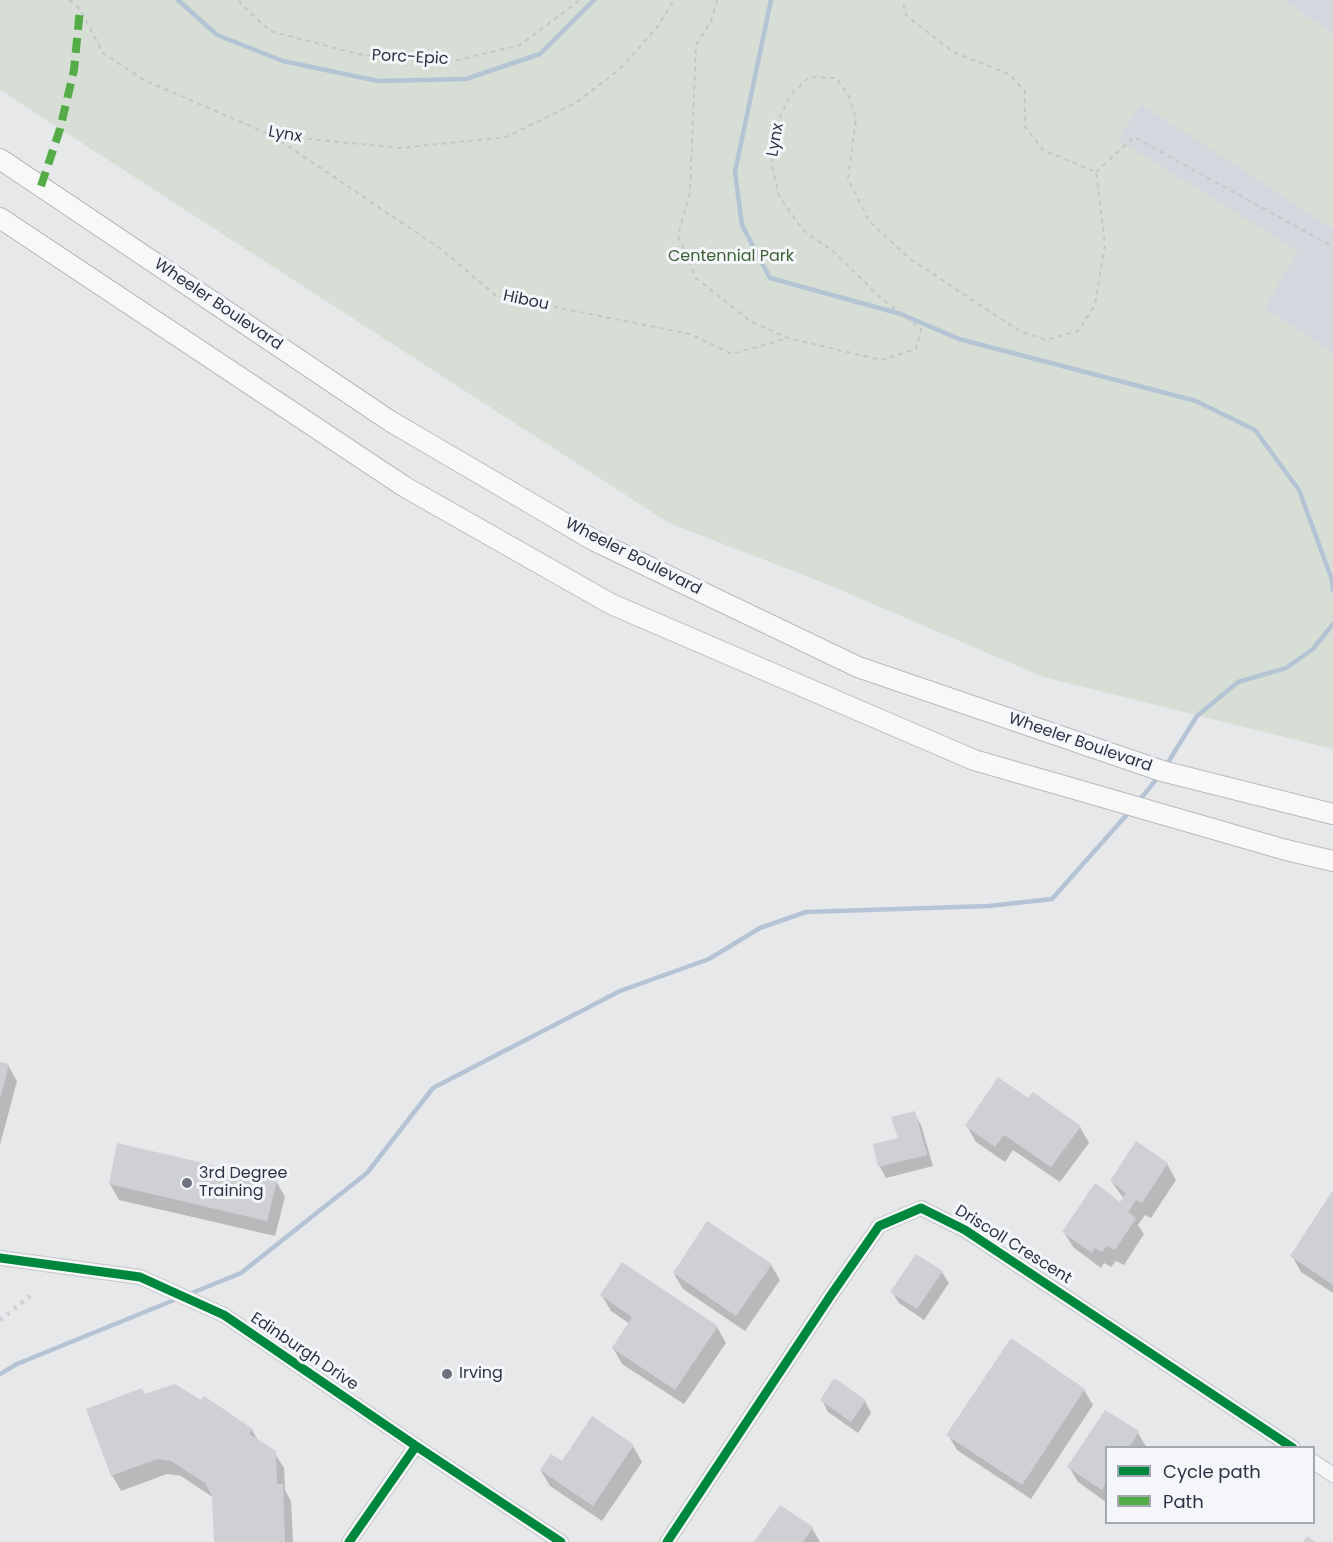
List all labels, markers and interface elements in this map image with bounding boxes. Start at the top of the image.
street label: Porc-Epic [371,46,449,70]
street label: Lynx [764,122,788,158]
street label: Lynx [267,123,303,147]
park label: Centennial Park [668,247,794,267]
street label: Wheeler Boulevard [150,255,286,355]
street label: Hibou [501,287,551,315]
street label: Wheeler Boulevard [562,514,704,600]
street label: Wheeler Boulevard [1006,709,1154,777]
place label: 3rd Degree Training [199,1164,287,1202]
marker: 3rd Degree Training [180,1176,194,1190]
street label: Driscoll Crescent [951,1201,1075,1289]
street label: Edinburgh Drive [247,1309,361,1395]
place label: Irving [459,1364,503,1384]
marker: Irving [440,1367,454,1381]
legend [1105,1446,1315,1524]
text: Cycle path [1163,1459,1261,1484]
text: Path [1163,1489,1204,1514]

